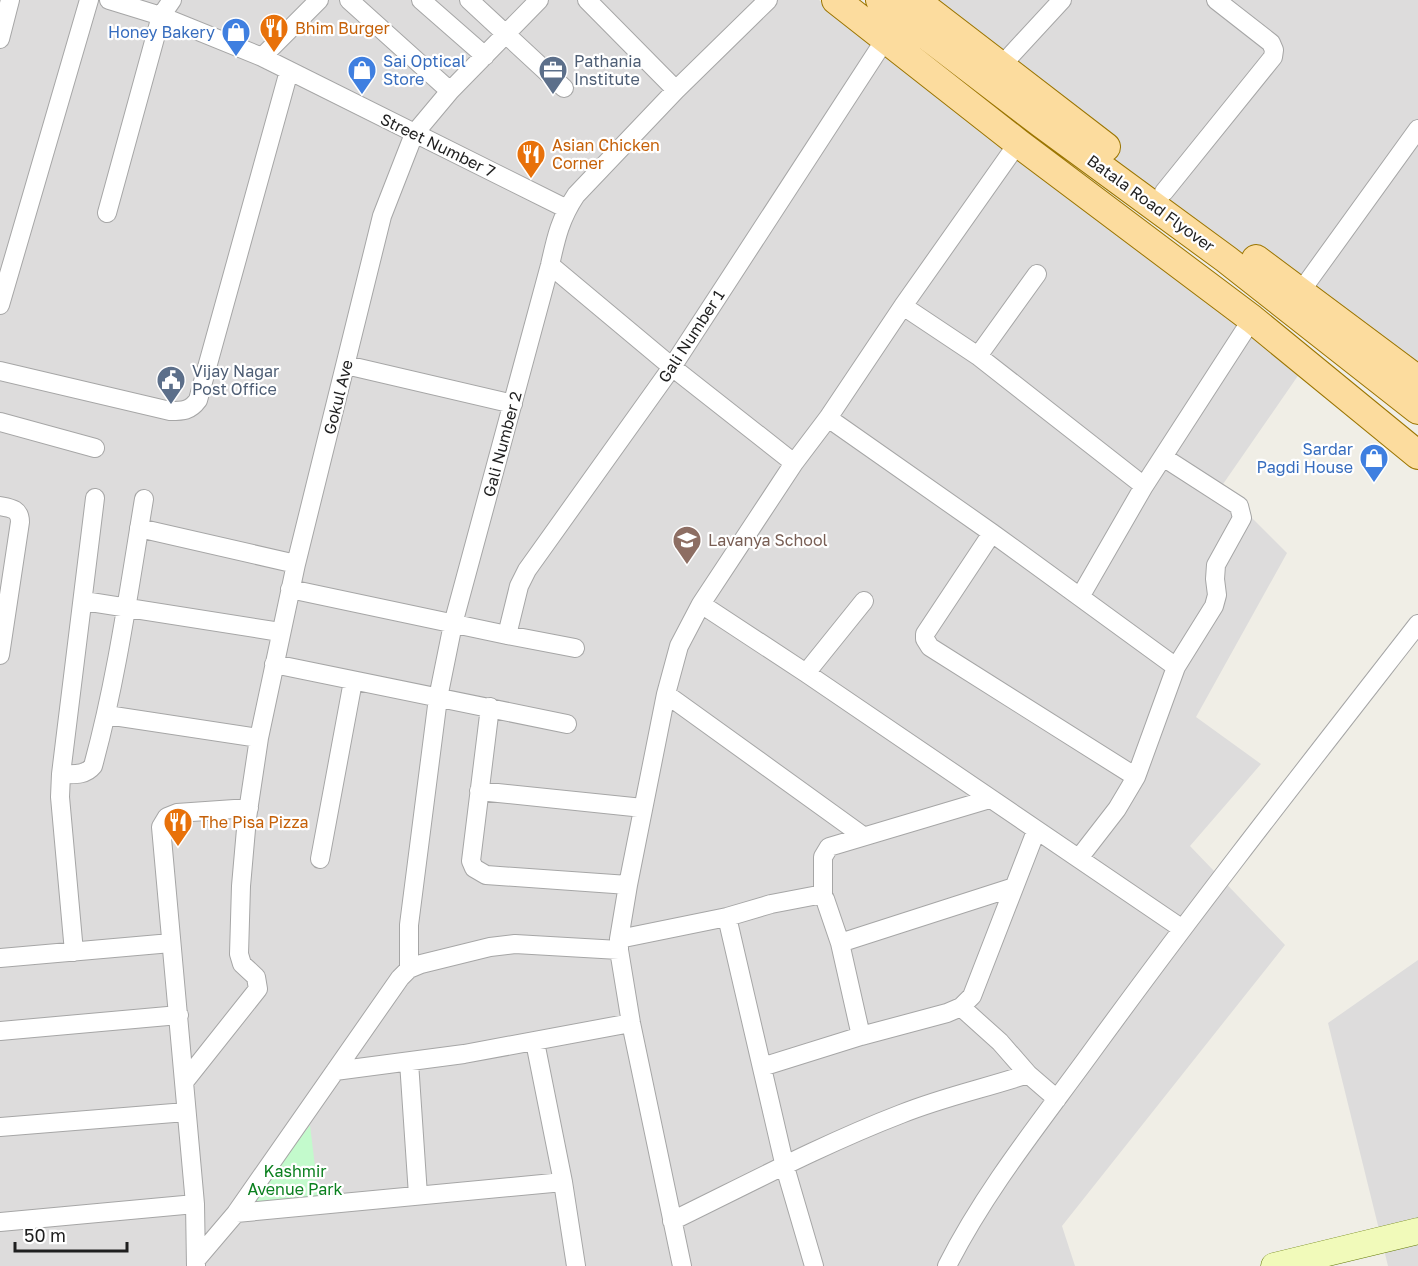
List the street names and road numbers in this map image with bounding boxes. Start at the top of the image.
street label: Street Number 7 [377,109,499,181]
street label: Batala Road Flyover [1083,150,1219,256]
street label: Gali Number 1 [654,286,729,386]
street label: Gokul Ave [319,358,357,436]
street label: Gali Number 2 [478,389,526,499]

